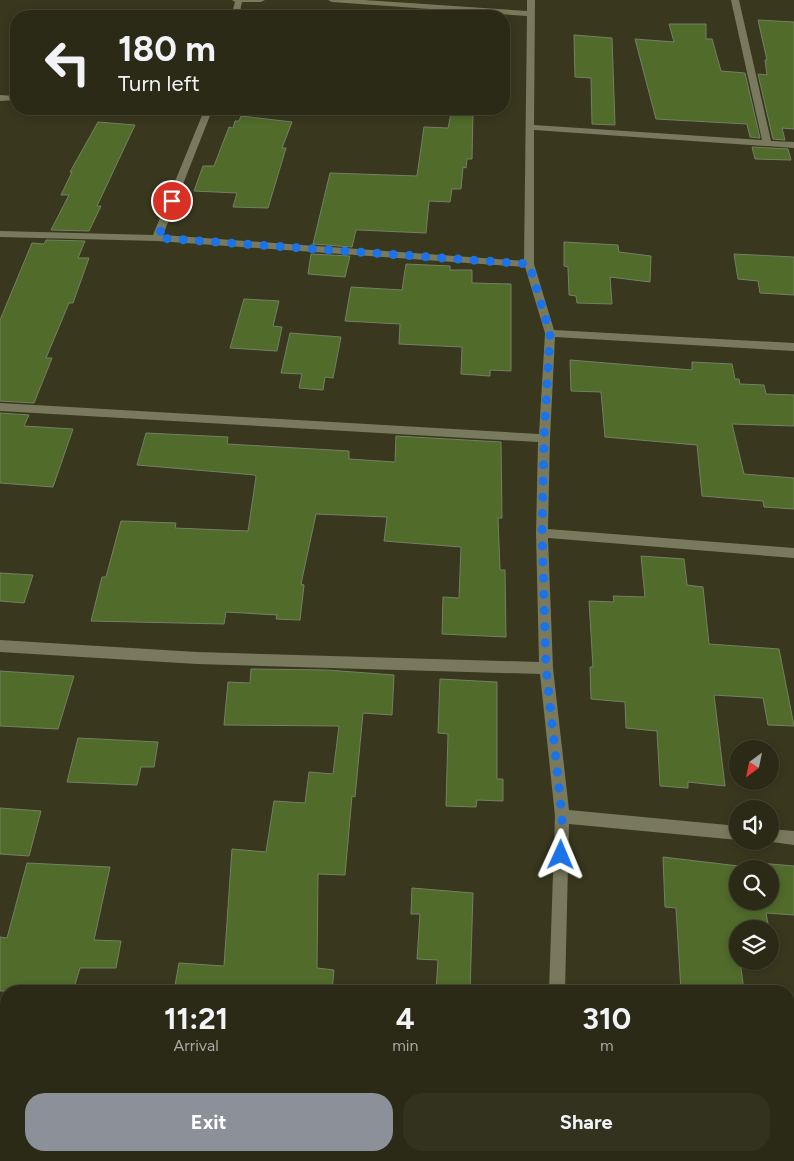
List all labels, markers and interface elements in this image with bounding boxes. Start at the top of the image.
text: 180 m [118,28,216,70]
icon: left [35,30,100,95]
text: Turn left [118,70,200,97]
pin [151,180,193,222]
icon: arrive [158,187,186,215]
north arrow [729,740,779,790]
map controls [729,740,779,970]
button: sound [729,800,779,850]
position arrow [534,828,586,880]
button: search [729,860,779,910]
button: layers [729,920,779,970]
text: 11:21 [164,1000,228,1037]
text: 4 [396,1000,415,1037]
text: 310 [582,1000,631,1037]
text: Arrival [173,1036,219,1055]
text: min [392,1036,418,1055]
text: m [600,1036,614,1055]
button: Exit [25,1093,393,1151]
button: Share [403,1093,770,1151]

